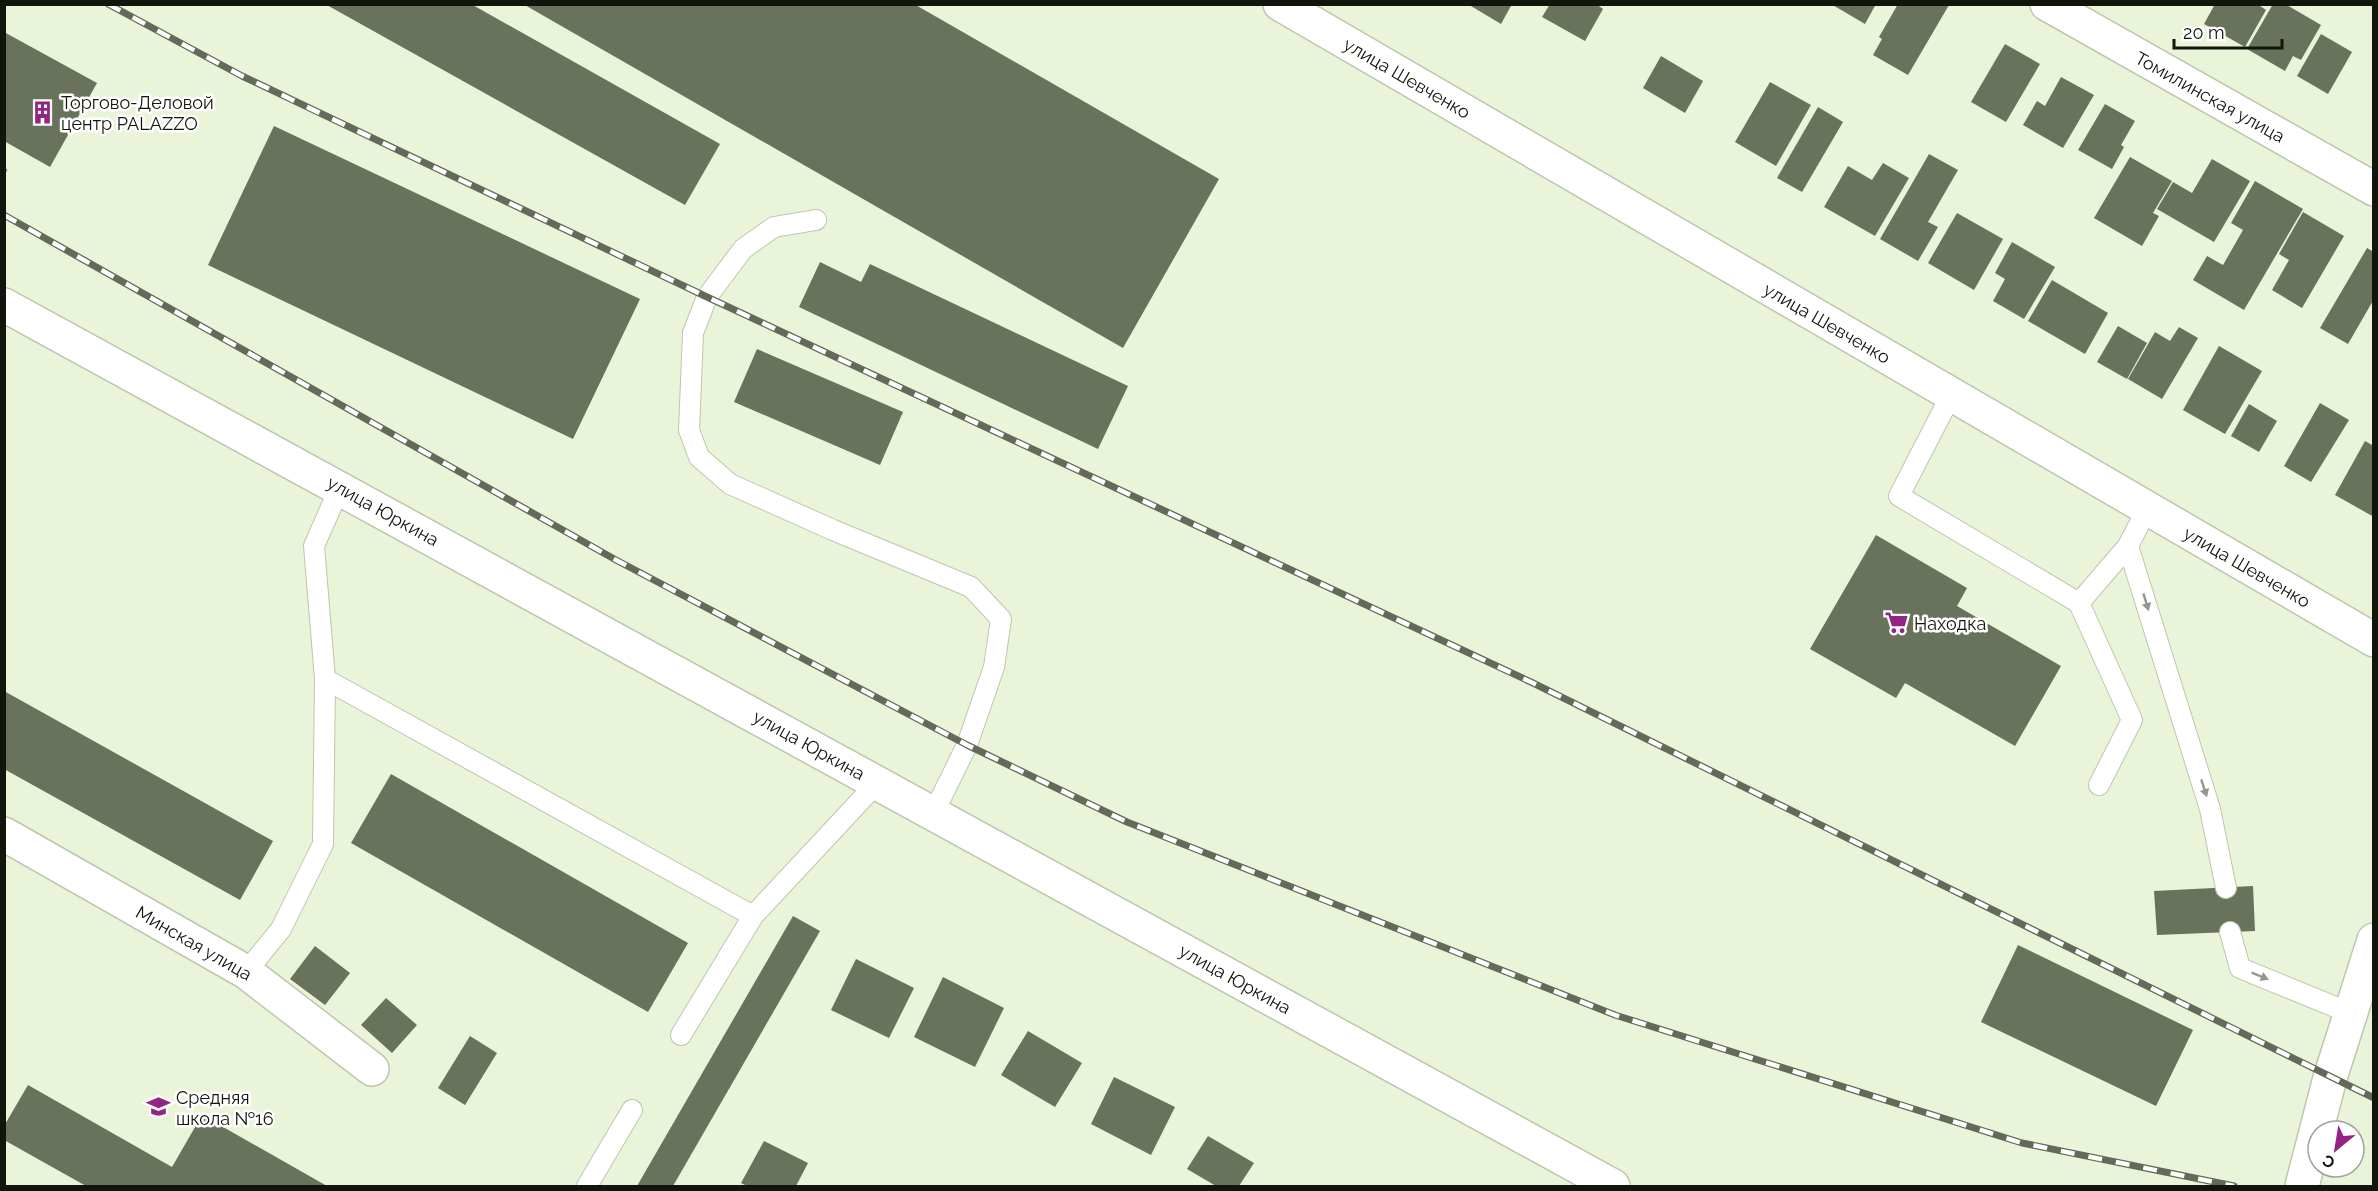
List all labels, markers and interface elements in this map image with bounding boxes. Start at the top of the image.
scale bar [2174,12,2282,50]
text: 20 m [2183,22,2225,43]
street label: улица Шевченко [1340,33,1474,123]
street label: Томилинская улица [2132,47,2288,147]
place label: Торгово-Деловой центр PALAZZO [61,92,214,134]
building icon: Торгово-Деловой центр PALAZZO [30,99,56,125]
street label: улица Шевченко [1760,278,1894,368]
street label: улица Юркина [323,472,443,550]
street label: улица Шевченко [2180,522,2314,612]
one-way arrow [2142,593,2151,611]
supermarket icon: Находка [1883,610,1909,636]
place label: Находка [1914,613,1986,634]
street label: улица Юркина [749,706,869,784]
one-way arrow [2200,779,2209,797]
street label: Минская улица [132,901,256,985]
street label: улица Юркина [1175,940,1295,1018]
one-way arrow [2251,971,2269,981]
place label: Средняя школа №16 [176,1087,274,1129]
school or university icon: Средняя школа №16 [145,1094,171,1120]
north arrow [2306,1119,2366,1179]
text: С [2319,1151,2338,1173]

